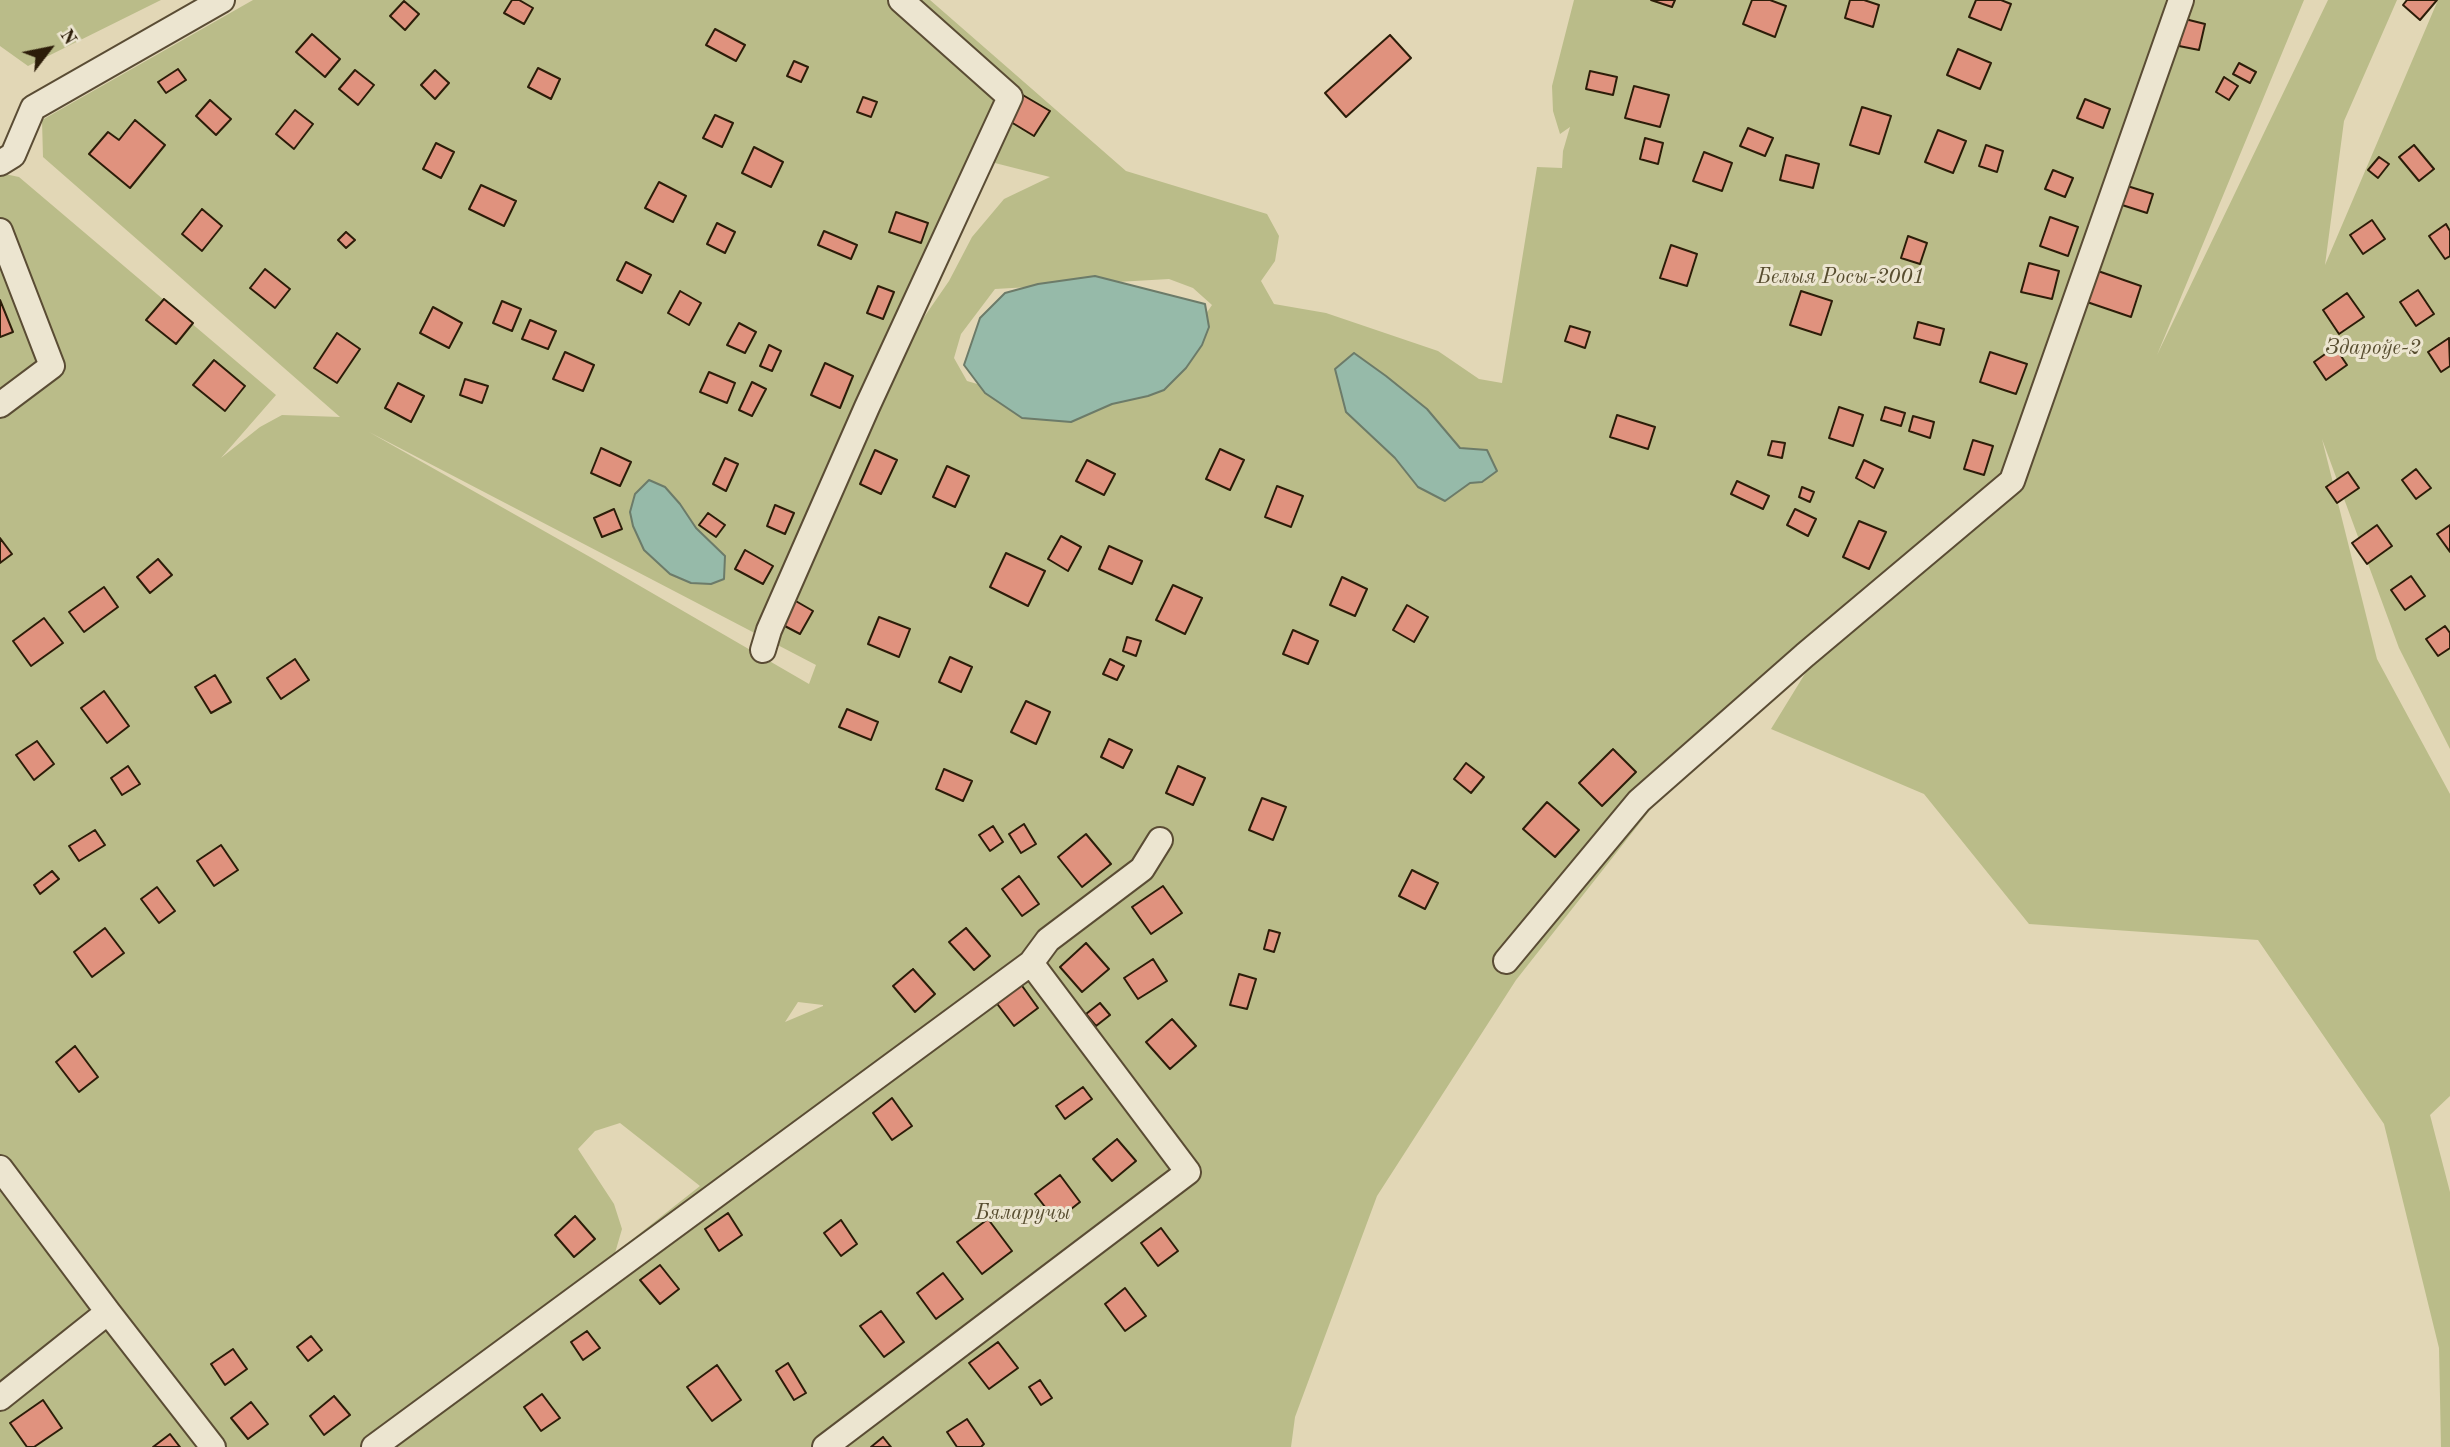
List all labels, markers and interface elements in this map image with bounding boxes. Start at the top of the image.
north arrow [14,14,84,84]
text: N [55,26,79,49]
park label: Белыя Росы-2001 [1757,264,1925,290]
park label: Здароўе-2 [2325,335,2421,361]
park label: Бяларучы [975,1200,1071,1226]

